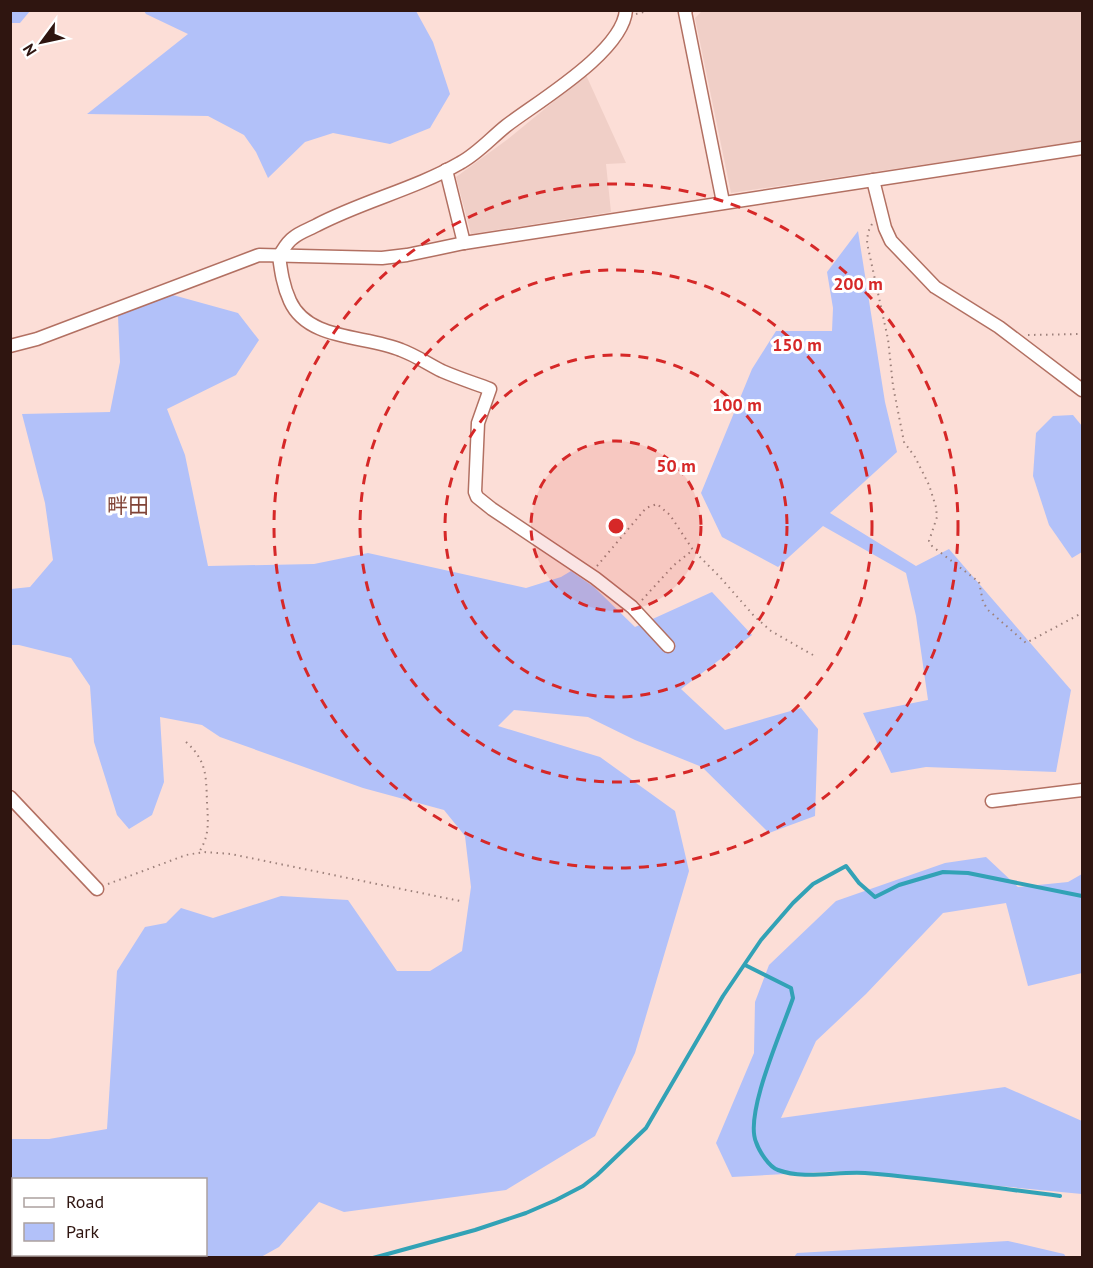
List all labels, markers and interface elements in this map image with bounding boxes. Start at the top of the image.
north arrow [12,12,72,72]
text: N [18,40,41,60]
text: 200 m [833,272,883,295]
text: 150 m [772,333,822,356]
text: 100 m [712,393,762,416]
text: 50 m [656,454,696,477]
district label: 畔田 [107,492,149,519]
centre of rings [606,516,626,536]
legend [12,1178,207,1256]
text: Road [66,1190,104,1213]
text: Park [66,1220,99,1243]

